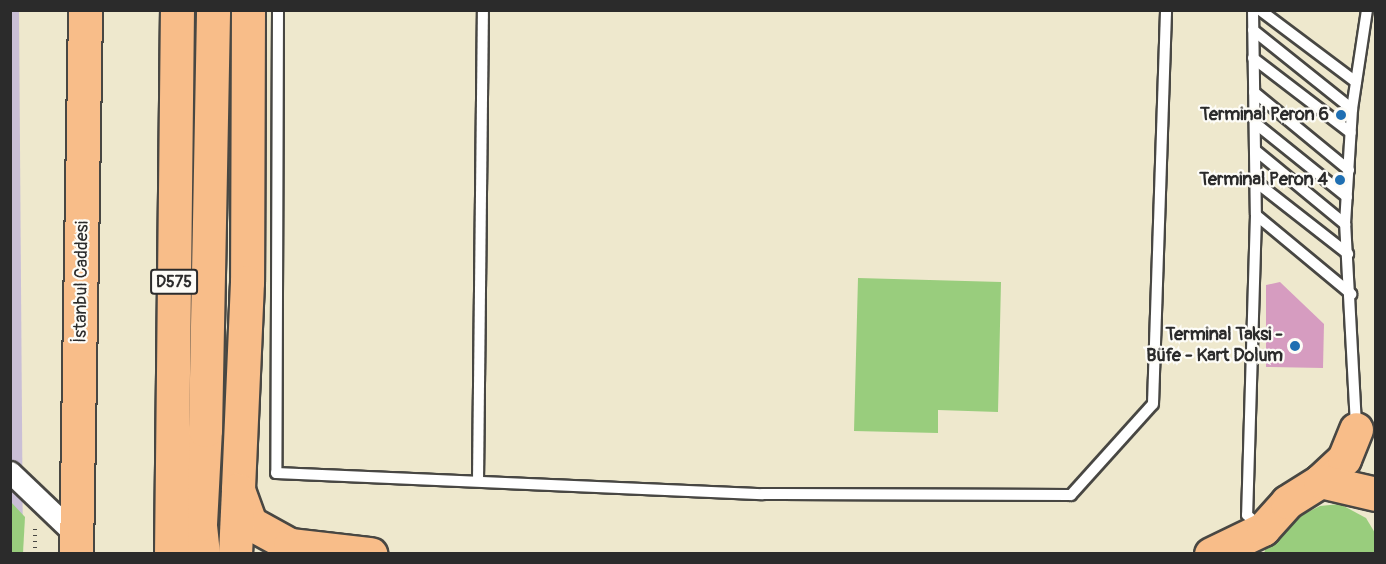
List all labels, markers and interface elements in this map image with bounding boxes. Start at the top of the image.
place label: Terminal Peron 6 [1200,104,1329,126]
marker: Terminal Peron 6 [1334,108,1348,122]
place label: Terminal Peron 4 [1199,169,1328,191]
marker: Terminal Peron 4 [1333,173,1347,187]
street label: İstanbul Caddesi [70,221,94,343]
road number: D575 [150,269,198,295]
place label: Terminal Taksi - Büfe - Kart Dolum [1146,325,1283,368]
marker: Terminal Taksi - Büfe - Kart Dolum [1288,339,1302,353]

